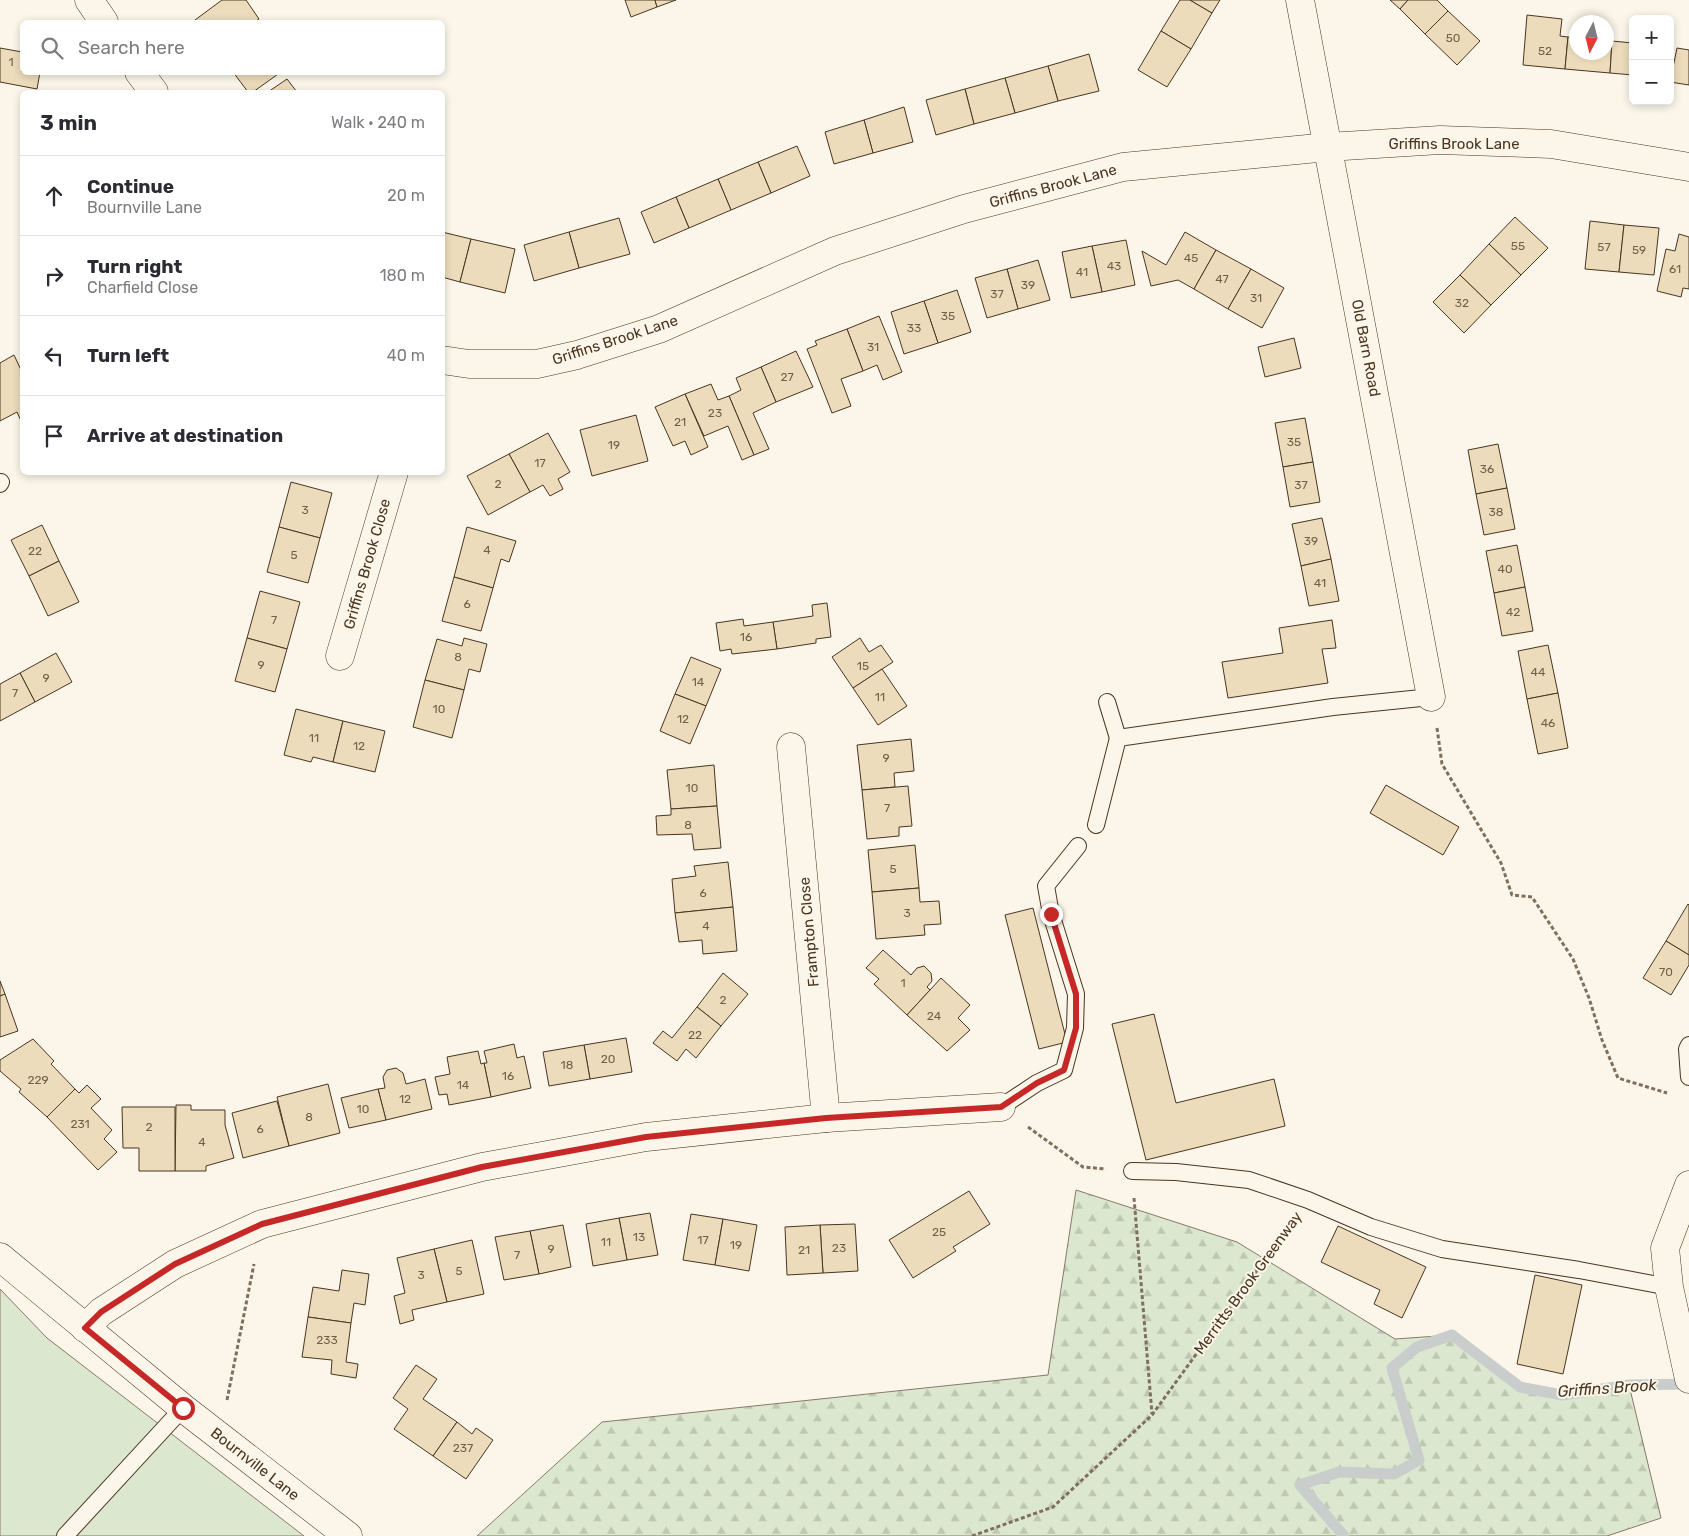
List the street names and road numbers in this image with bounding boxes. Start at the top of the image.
street label: Griffins Brook Lane [1388,135,1520,153]
street label: Griffins Brook Lane [987,160,1119,212]
street label: Old Barn Road [1348,298,1384,398]
street label: Griffins Brook Lane [550,311,680,369]
street label: Griffins Brook Close [340,497,394,631]
street label: Frampton Close [795,876,823,988]
street label: Merritts Brook Greenway [1190,1208,1306,1358]
street label: Bournville Lane [207,1424,303,1504]

